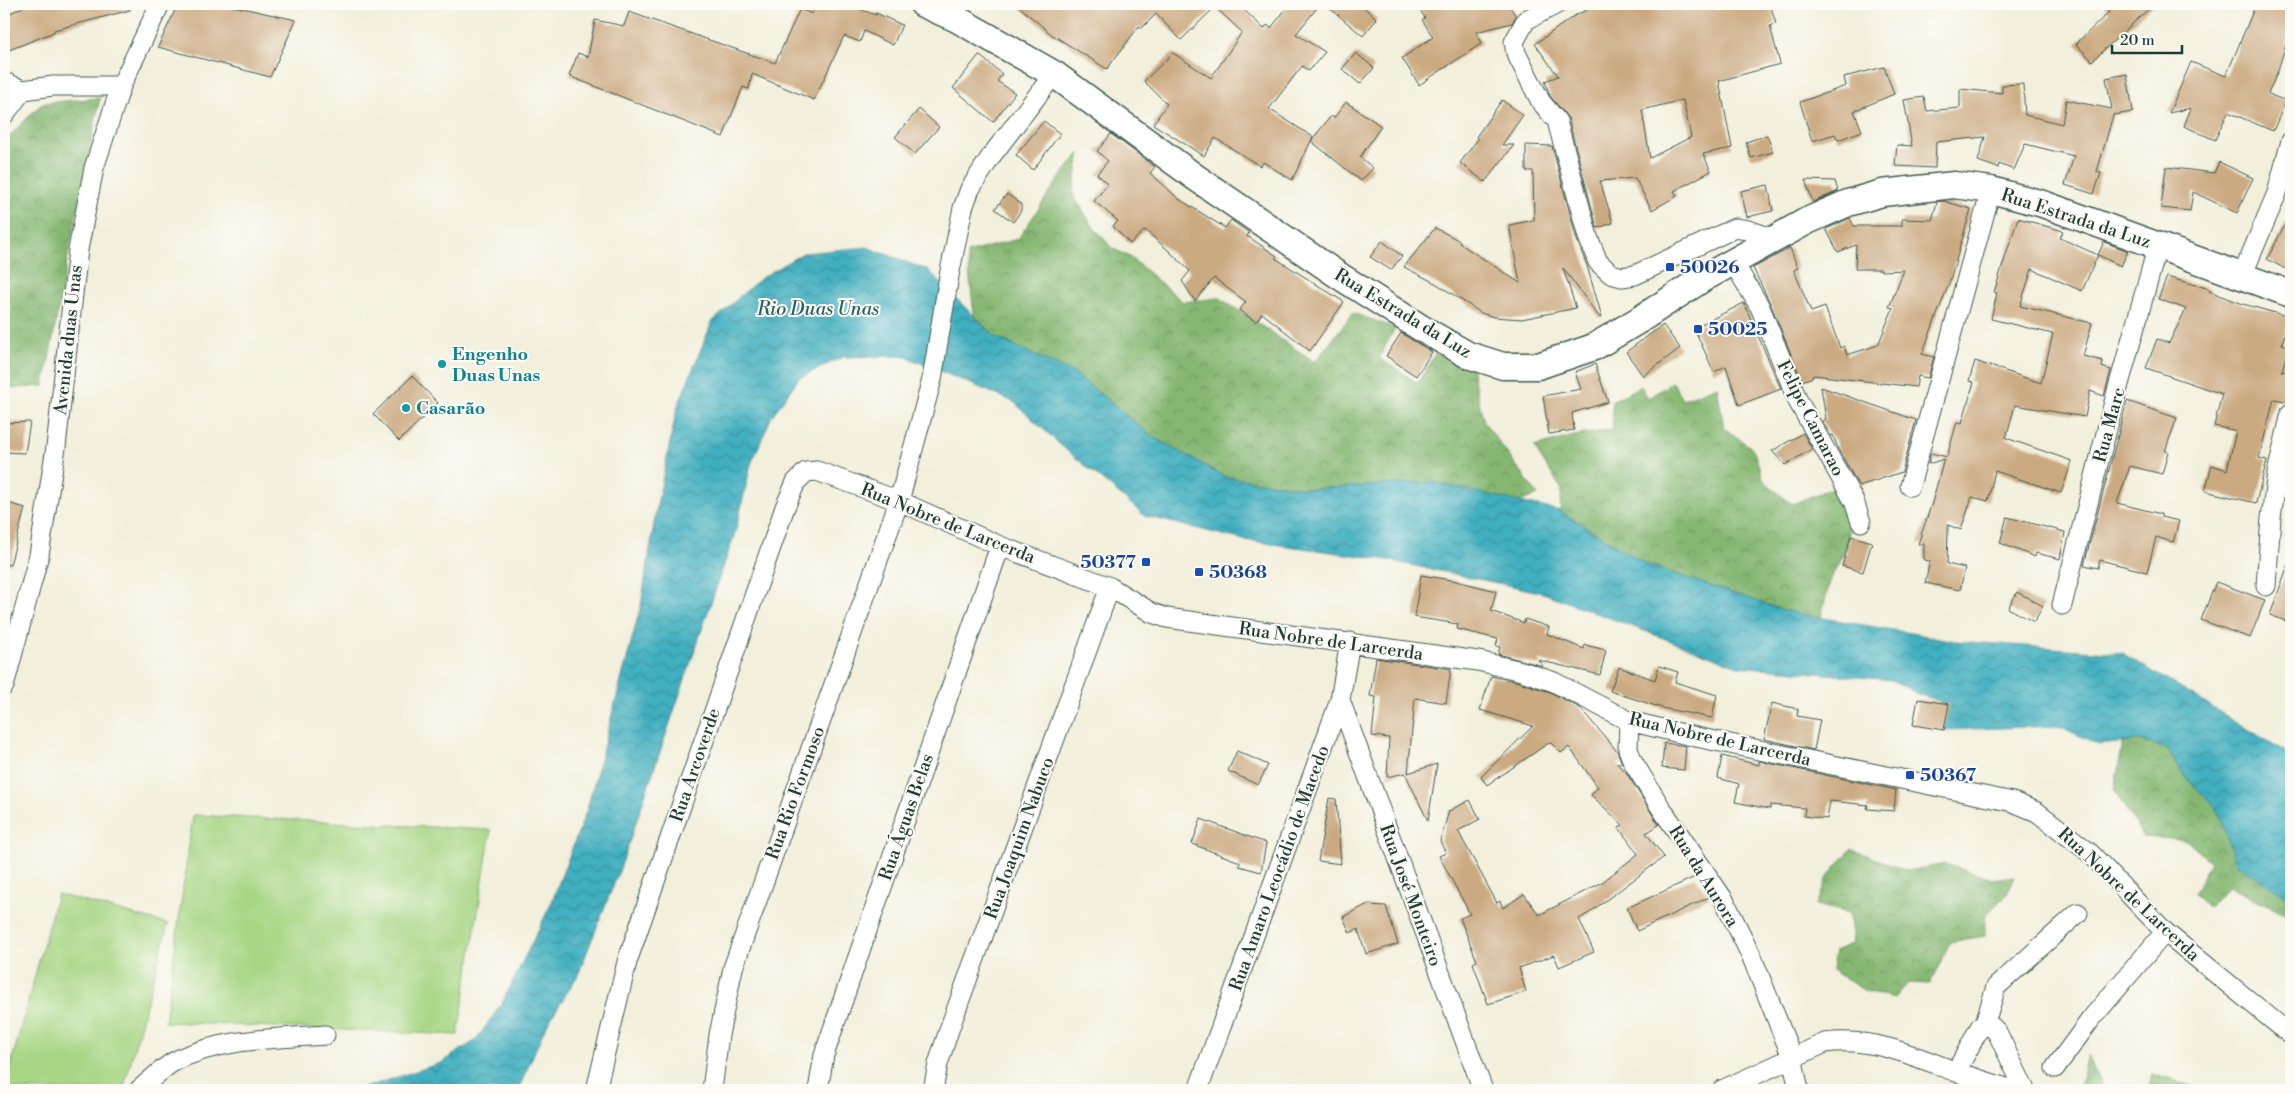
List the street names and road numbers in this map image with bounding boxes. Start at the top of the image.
street label: Rua Estrada da Luz [1998,183,2154,254]
street label: Rua Estrada da Luz [1330,263,1476,363]
street label: Avenida duas Unas [49,264,88,417]
street label: Felipe Camarao [1771,356,1850,480]
street label: Rua Marc [2088,385,2131,465]
street label: Rua Nobre de Larcerda [857,478,1039,569]
street label: Rua Nobre de Larcerda [1237,617,1426,666]
street label: Rua Arcoverde [665,705,726,825]
street label: Rua Nobre de Larcerda [1627,707,1814,772]
street label: Rua Rio Formoso [761,723,830,863]
street label: Rua Amaro Leocádio de Macedo [1224,742,1335,994]
street label: Rua Águas Belas [874,751,939,884]
street label: Rua Joaquim Nabuco [979,754,1060,923]
street label: Rua José Monteiro [1374,821,1447,969]
street label: Rua da Aurora [1663,821,1744,932]
street label: Rua Nobre de Larcerda [2053,822,2205,967]

